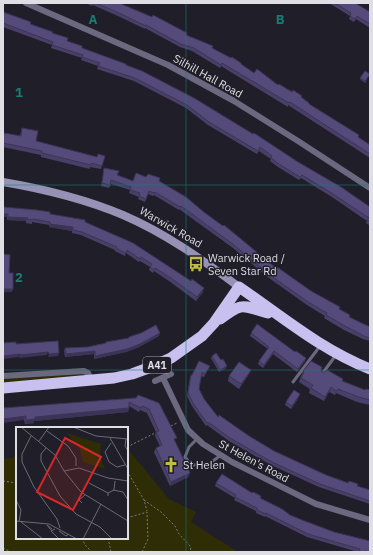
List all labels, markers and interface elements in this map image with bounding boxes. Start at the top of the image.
text: A [89,11,98,28]
text: B [276,11,285,28]
street label: Silhill Hall Road [171,51,245,101]
text: 1 [15,84,23,101]
street label: Warwick Road [137,203,205,251]
place label: Warwick Road / Seven Star Rd [208,251,285,278]
bus stop icon: Warwick Road / Seven Star Rd [187,255,205,273]
text: 2 [15,269,23,286]
road number: A41 [143,357,171,373]
inset map [16,427,128,539]
street label: St Helen's Road [216,437,292,485]
church icon: St Helen [162,456,180,474]
place label: St Helen [183,458,225,472]

